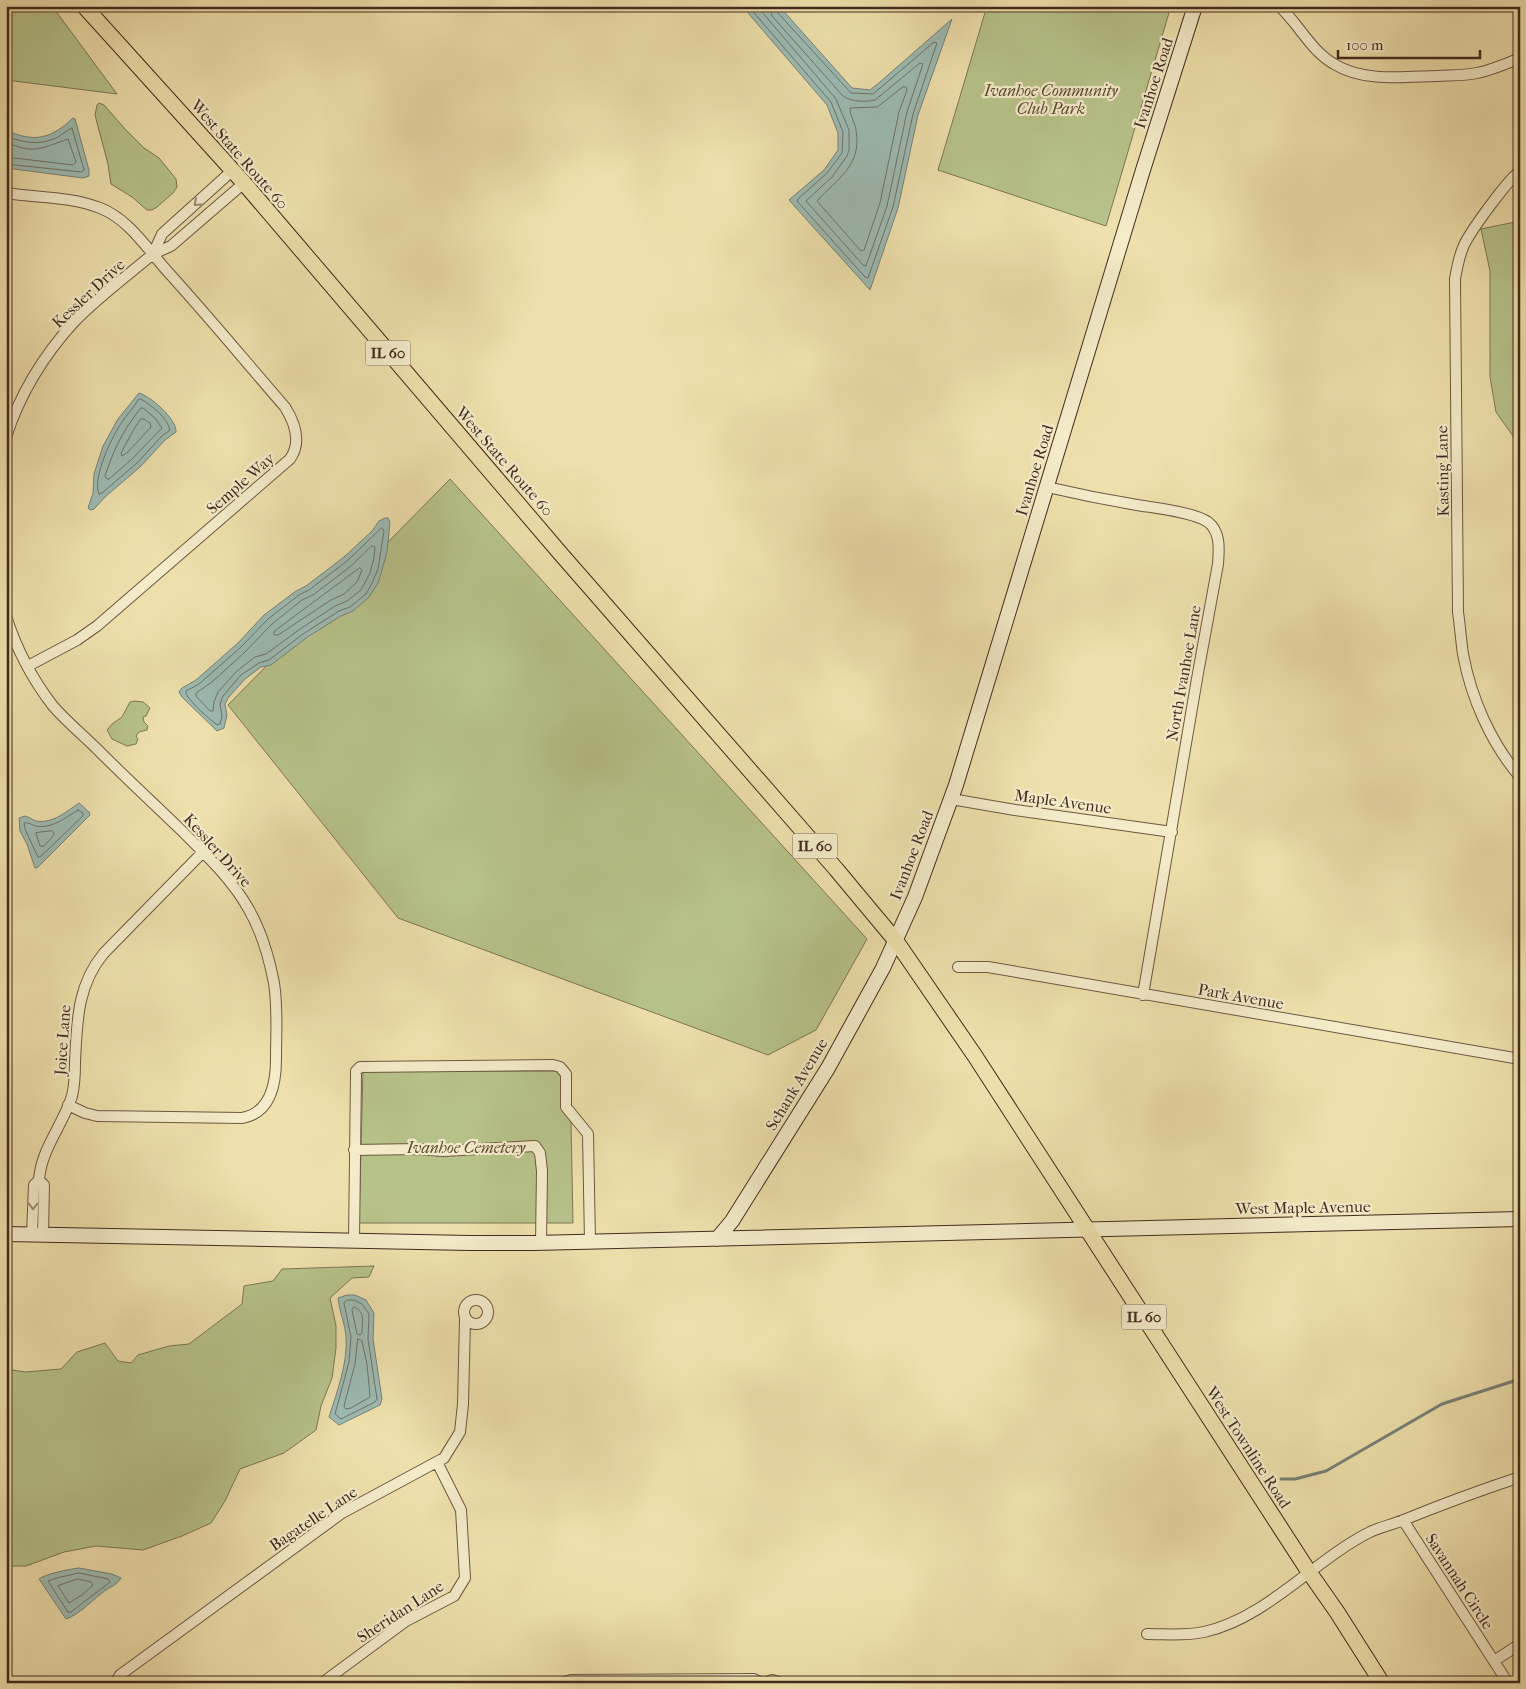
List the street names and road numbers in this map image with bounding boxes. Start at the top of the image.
street label: Ivanhoe Road [1130,35,1177,131]
street label: West State Route 60 [186,95,292,213]
street label: Kessler Drive [48,255,129,332]
road number: IL 60 [366,340,410,366]
street label: West State Route 60 [451,402,557,520]
street label: Ivanhoe Road [1012,422,1057,518]
street label: Kasting Lane [1432,425,1453,517]
street label: Semple Way [202,448,279,518]
street label: North Ivanhoe Lane [1162,603,1205,743]
street label: Maple Avenue [1013,785,1113,818]
street label: Ivanhoe Road [886,807,937,903]
street label: Kessler Drive [180,810,256,891]
road number: IL 60 [792,834,838,858]
street label: Park Avenue [1196,980,1285,1013]
street label: Joice Lane [50,1004,74,1078]
street label: Schank Avenue [761,1035,831,1134]
street label: West Maple Avenue [1234,1197,1371,1218]
road number: IL 60 [1122,1304,1166,1330]
street label: West Townline Road [1202,1382,1295,1512]
street label: Bagatelle Lane [266,1482,361,1555]
street label: Savannah Circle [1422,1530,1498,1633]
street label: Sheridan Lane [353,1576,447,1646]

